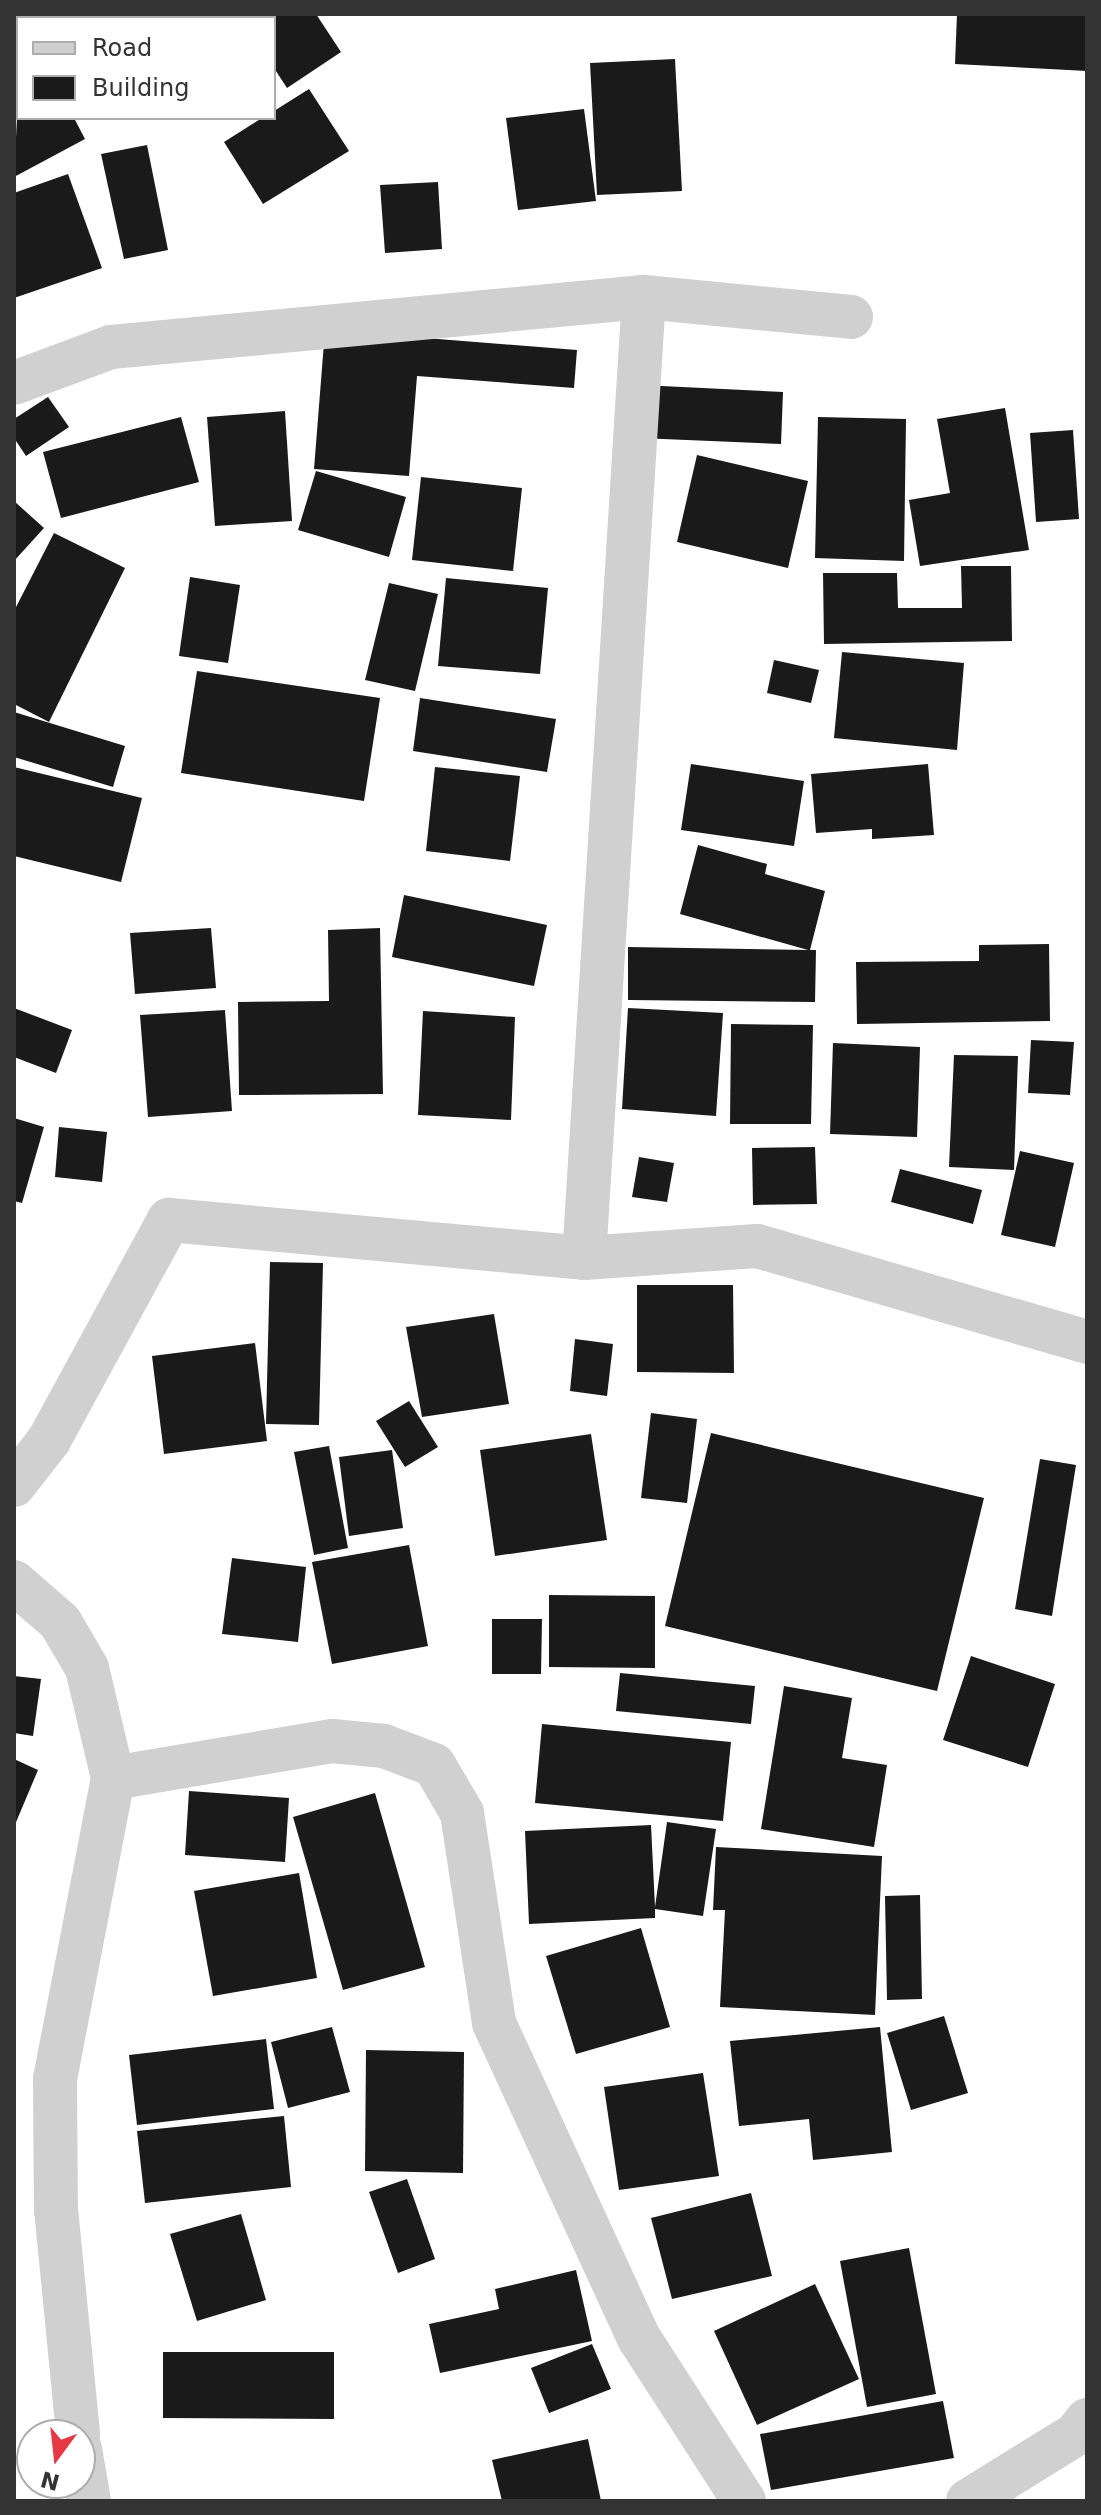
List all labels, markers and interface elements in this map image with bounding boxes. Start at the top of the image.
legend [16,16,276,120]
text: Road [92,34,152,62]
text: Building [92,74,189,102]
north arrow [16,2419,96,2499]
text: N [38,2466,62,2495]

